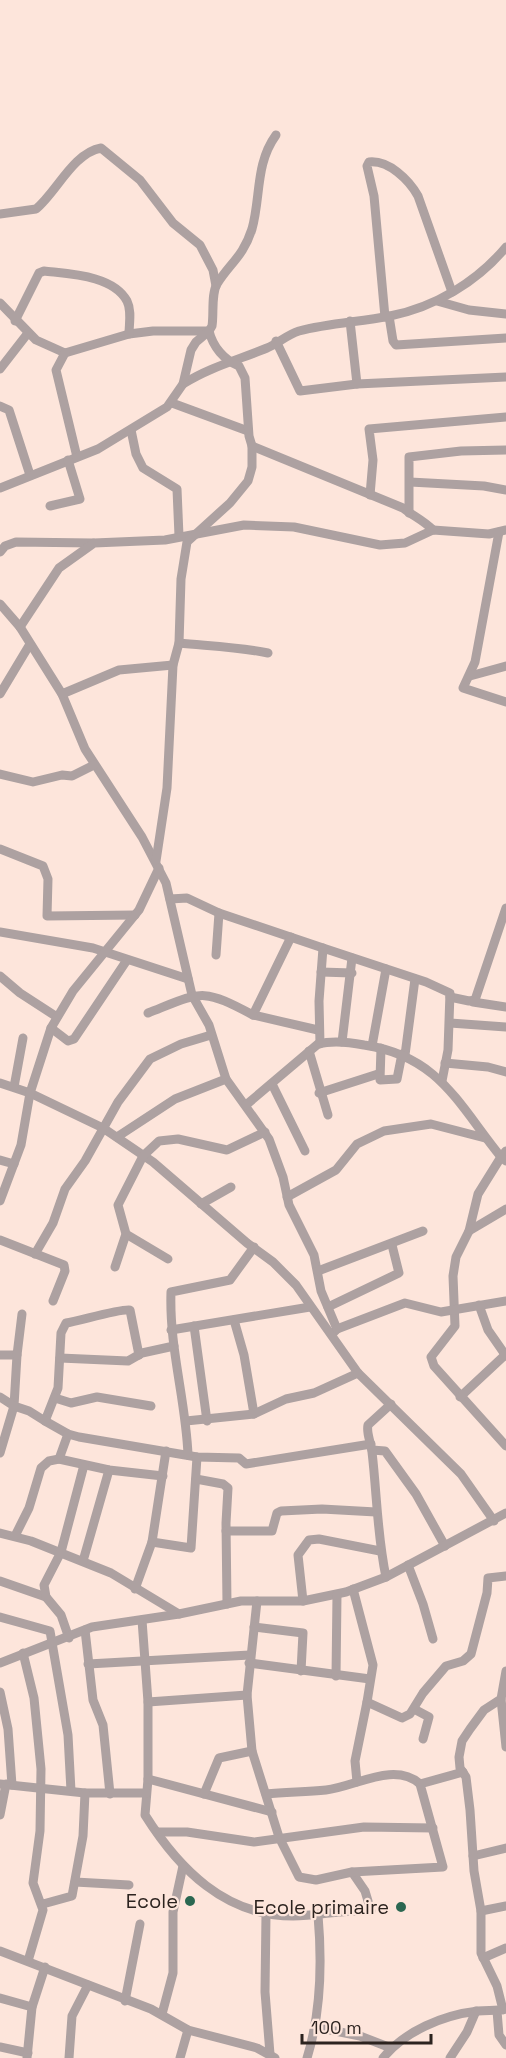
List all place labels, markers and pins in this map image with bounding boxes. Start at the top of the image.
place label: Ecole [126,1888,178,1914]
marker: Ecole [183,1894,197,1908]
place label: Ecole primaire [254,1894,389,1920]
marker: Ecole primaire [394,1900,408,1914]

